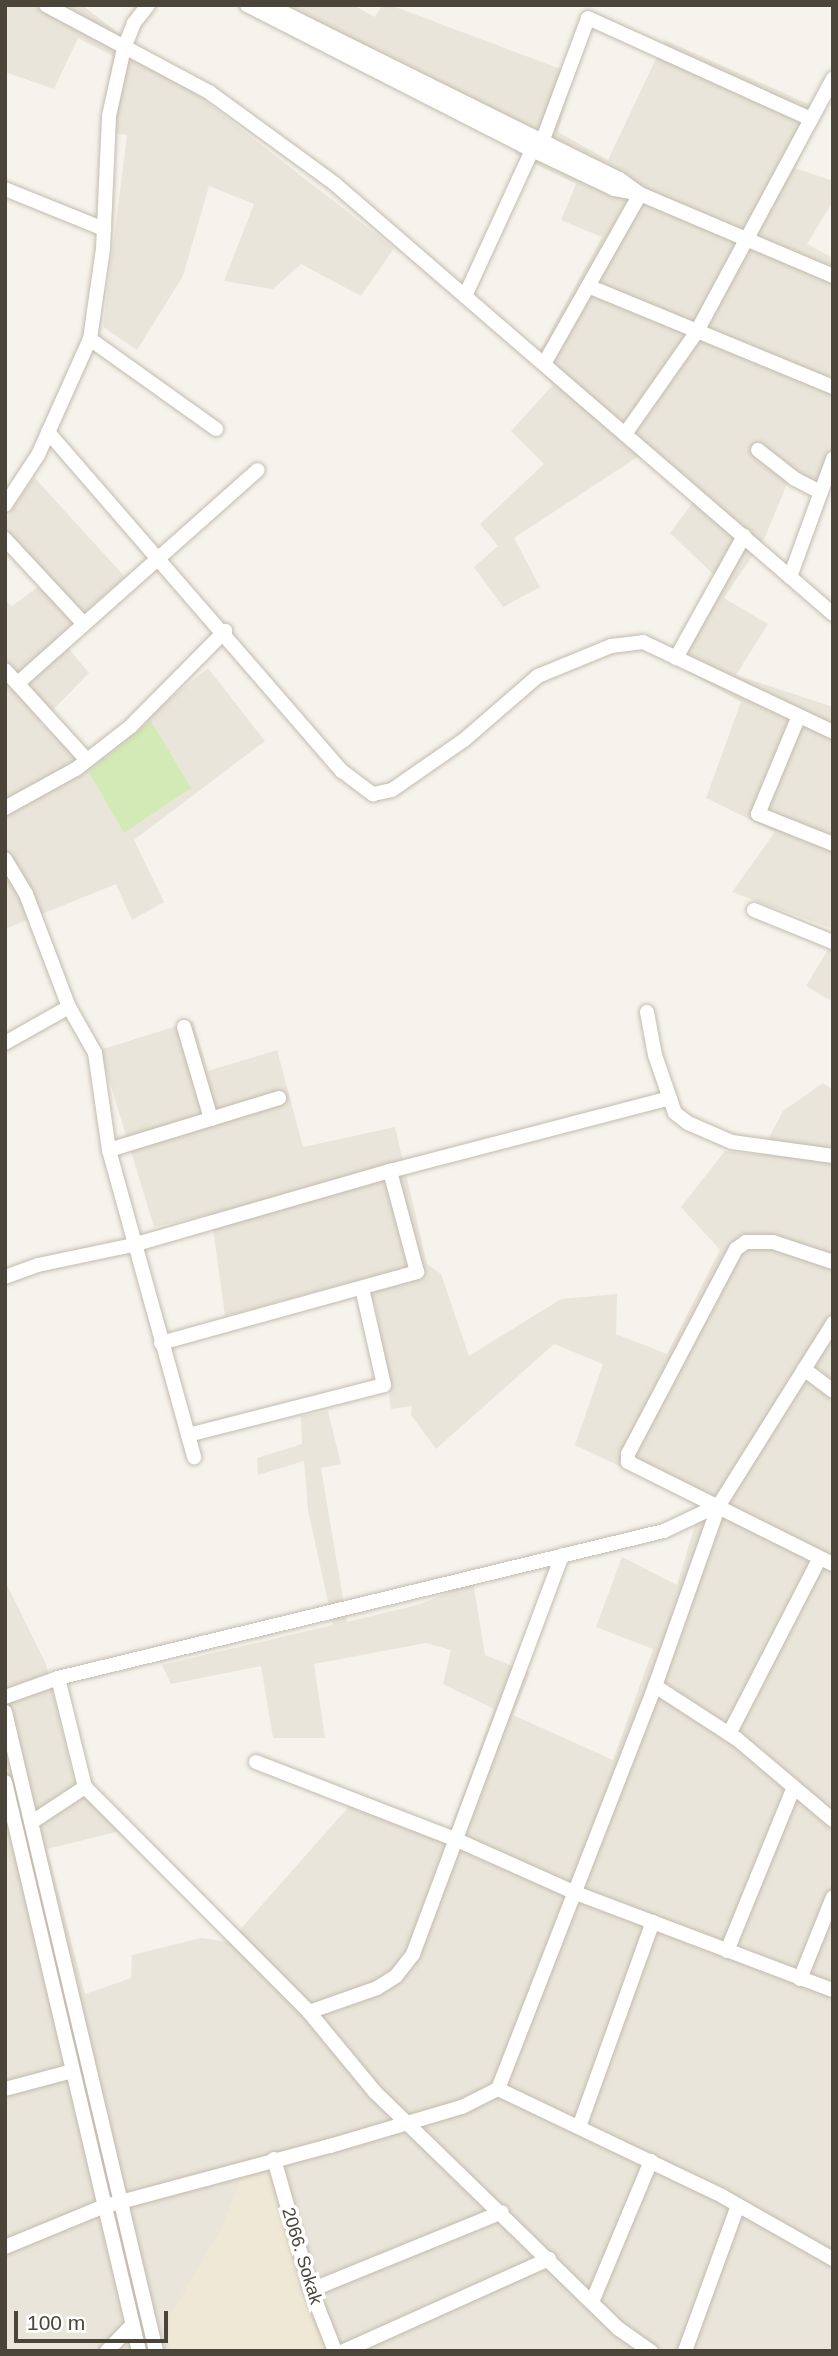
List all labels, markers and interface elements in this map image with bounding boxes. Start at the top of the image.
street label: 2066. Sokak [277,2205,327,2307]
scale bar [18,2296,172,2340]
text: 100 m [27,2311,85,2334]

